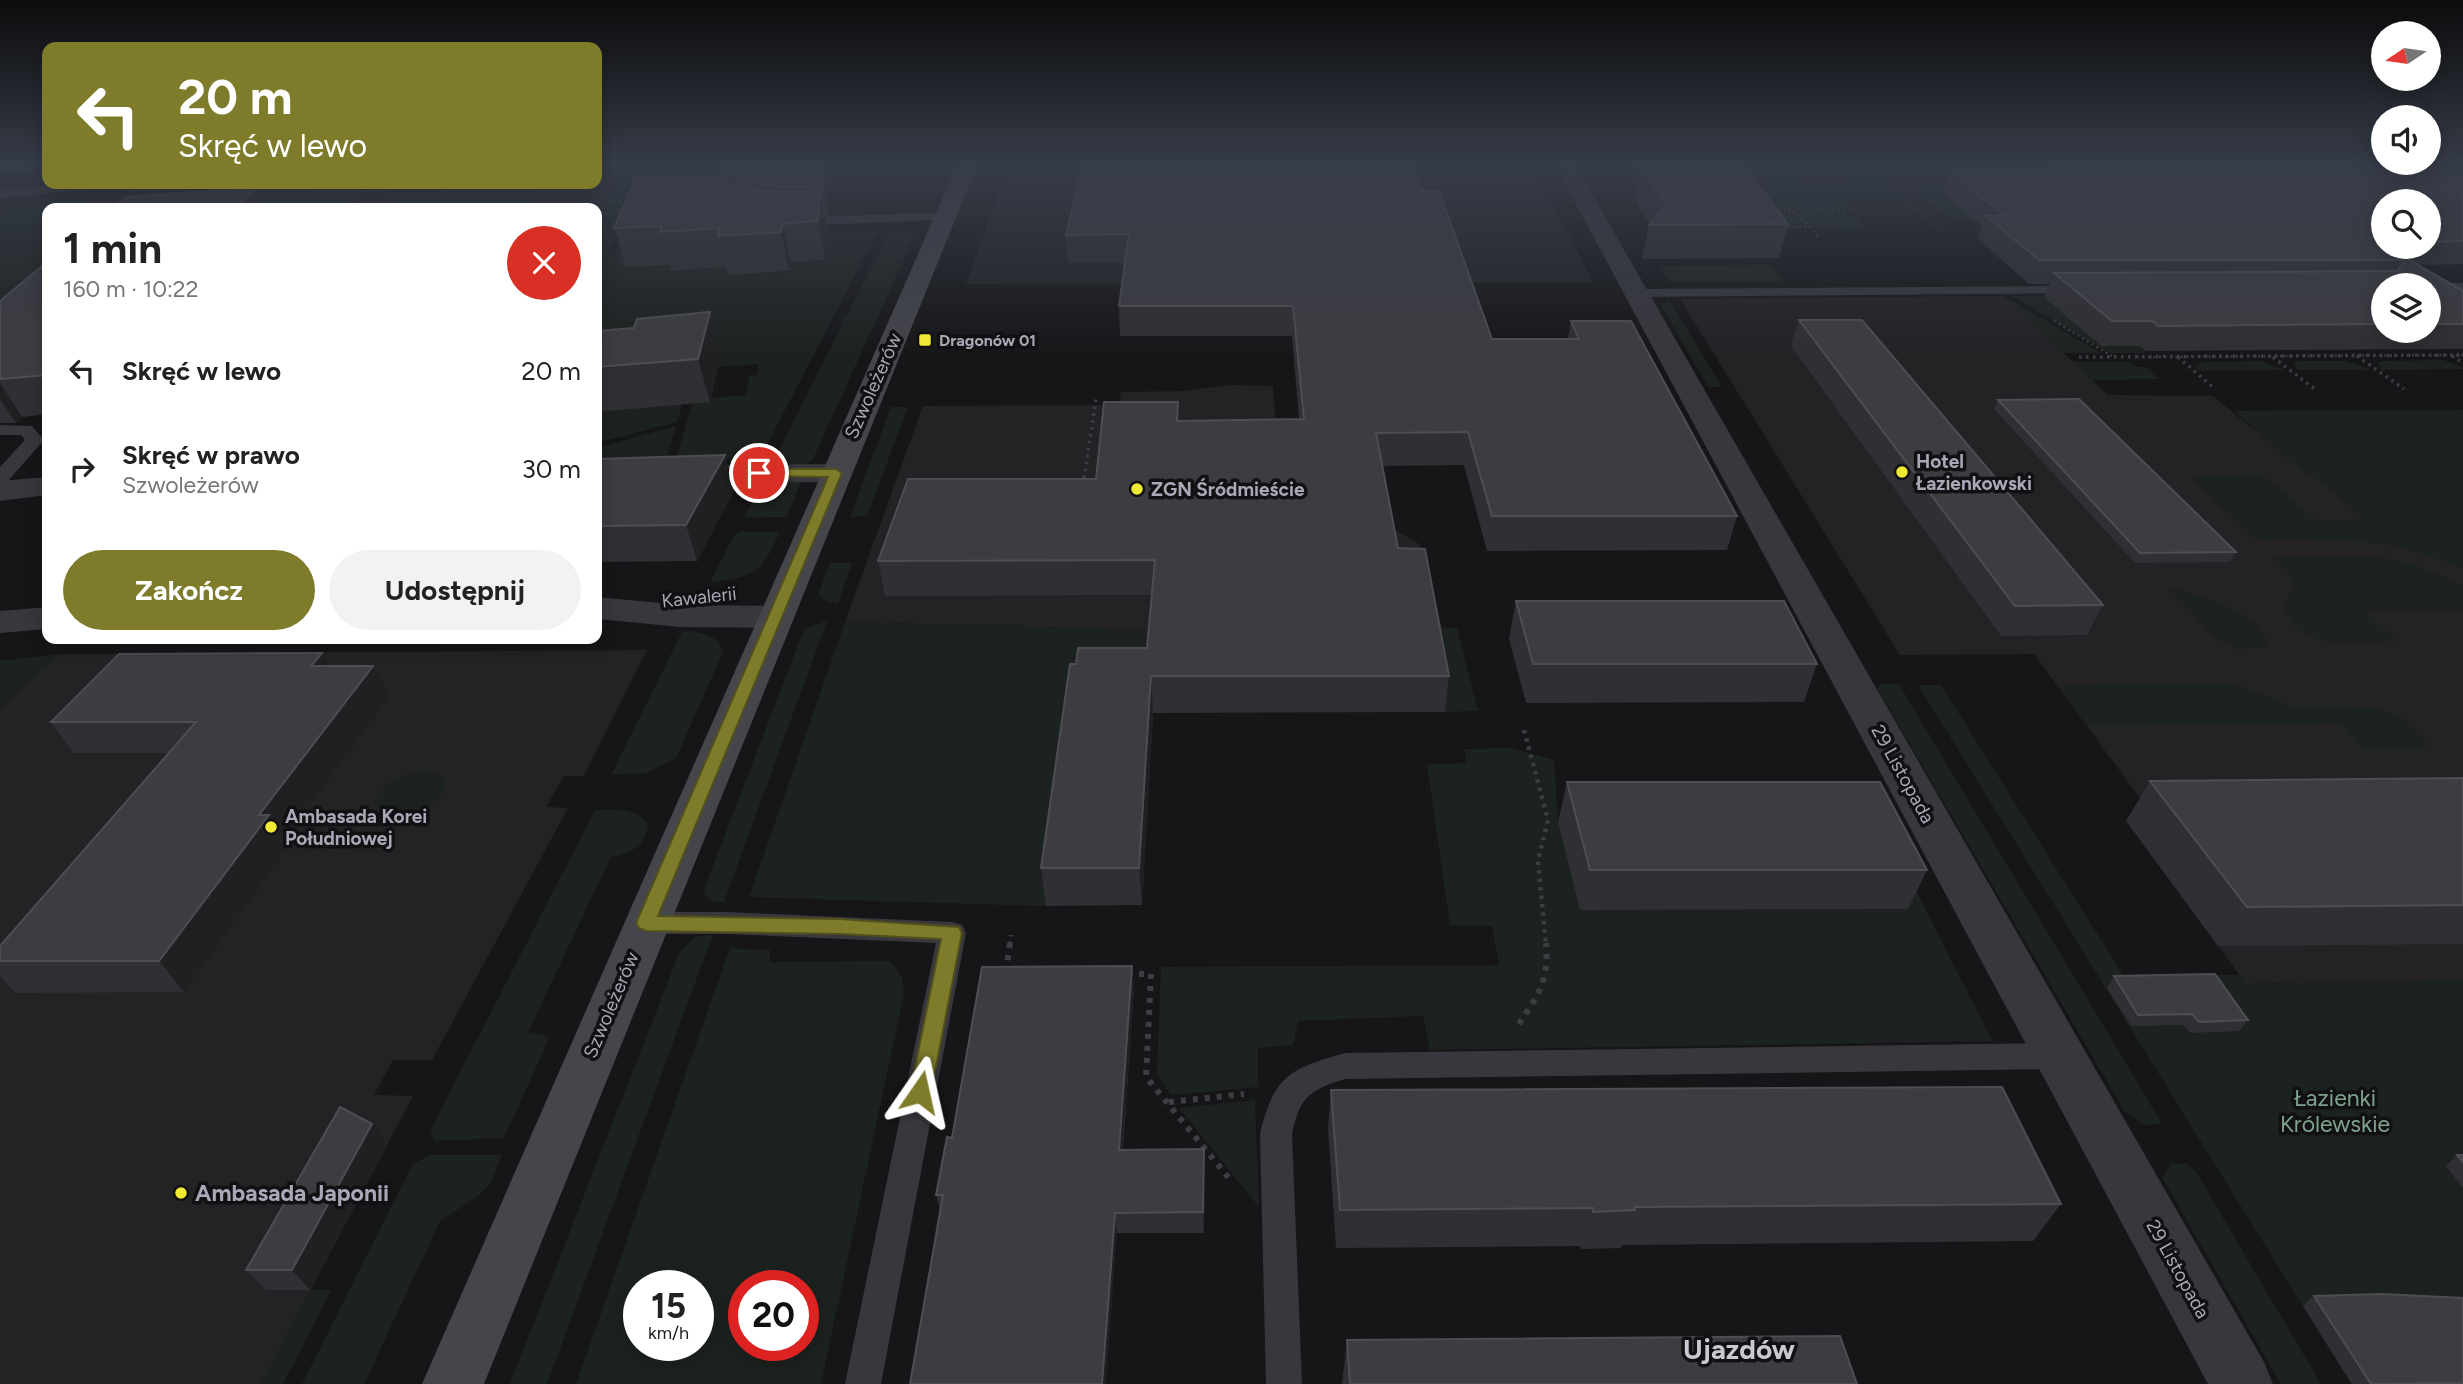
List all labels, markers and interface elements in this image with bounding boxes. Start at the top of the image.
north arrow [2371,21,2441,91]
map controls [2371,21,2441,343]
text: 20 m [178,67,293,126]
icon: left [63,70,154,161]
button: sound [2371,105,2441,175]
text: Skręć w lewo [178,127,367,165]
button: search [2371,189,2441,259]
text: 1 min [63,223,162,274]
button: close [507,226,581,300]
button: layers [2371,273,2441,343]
text: 160 m · 10:22 [63,275,199,303]
street label: Szwoleżerów [840,330,907,442]
place label: Dragonów 01 [939,331,1036,350]
marker: Dragonów 01 [917,332,933,348]
icon: left [63,352,101,390]
text: Skręć w lewo [122,355,281,387]
text: 20 m [521,355,581,387]
text: Skręć w prawo [122,439,300,471]
pin [729,443,789,503]
icon: right [63,450,101,488]
place label: Hotel Łazienkowski [1916,450,2032,495]
text: 30 m [522,453,581,485]
icon: arrive [740,454,778,492]
marker: Hotel Łazienkowski [1894,464,1910,480]
text: Szwoleżerów [122,471,259,499]
place label: ZGN Śródmieście [1151,478,1305,501]
marker: ZGN Śródmieście [1129,481,1145,497]
button: Zakończ [63,550,315,630]
button: Udostępnij [329,550,581,630]
street label: Kawalerii [660,582,738,612]
street label: 29 Listopada [1866,721,1940,827]
place label: Ambasada Korei Południowej [285,805,427,850]
marker: Ambasada Korei Południowej [263,819,279,835]
street label: Szwoleżerów [578,948,644,1062]
position arrow [883,1055,957,1129]
park label: Łazienki Królewskie [2280,1084,2390,1138]
place label: Ambasada Japonii [195,1179,389,1207]
marker: Ambasada Japonii [173,1185,189,1201]
street label: 29 Listopada [2141,1216,2215,1322]
speed limit sign: 20 [728,1270,819,1361]
text: 15 [651,1285,686,1327]
text: km/h [648,1322,689,1344]
district label: Ujazdów [1683,1332,1796,1366]

